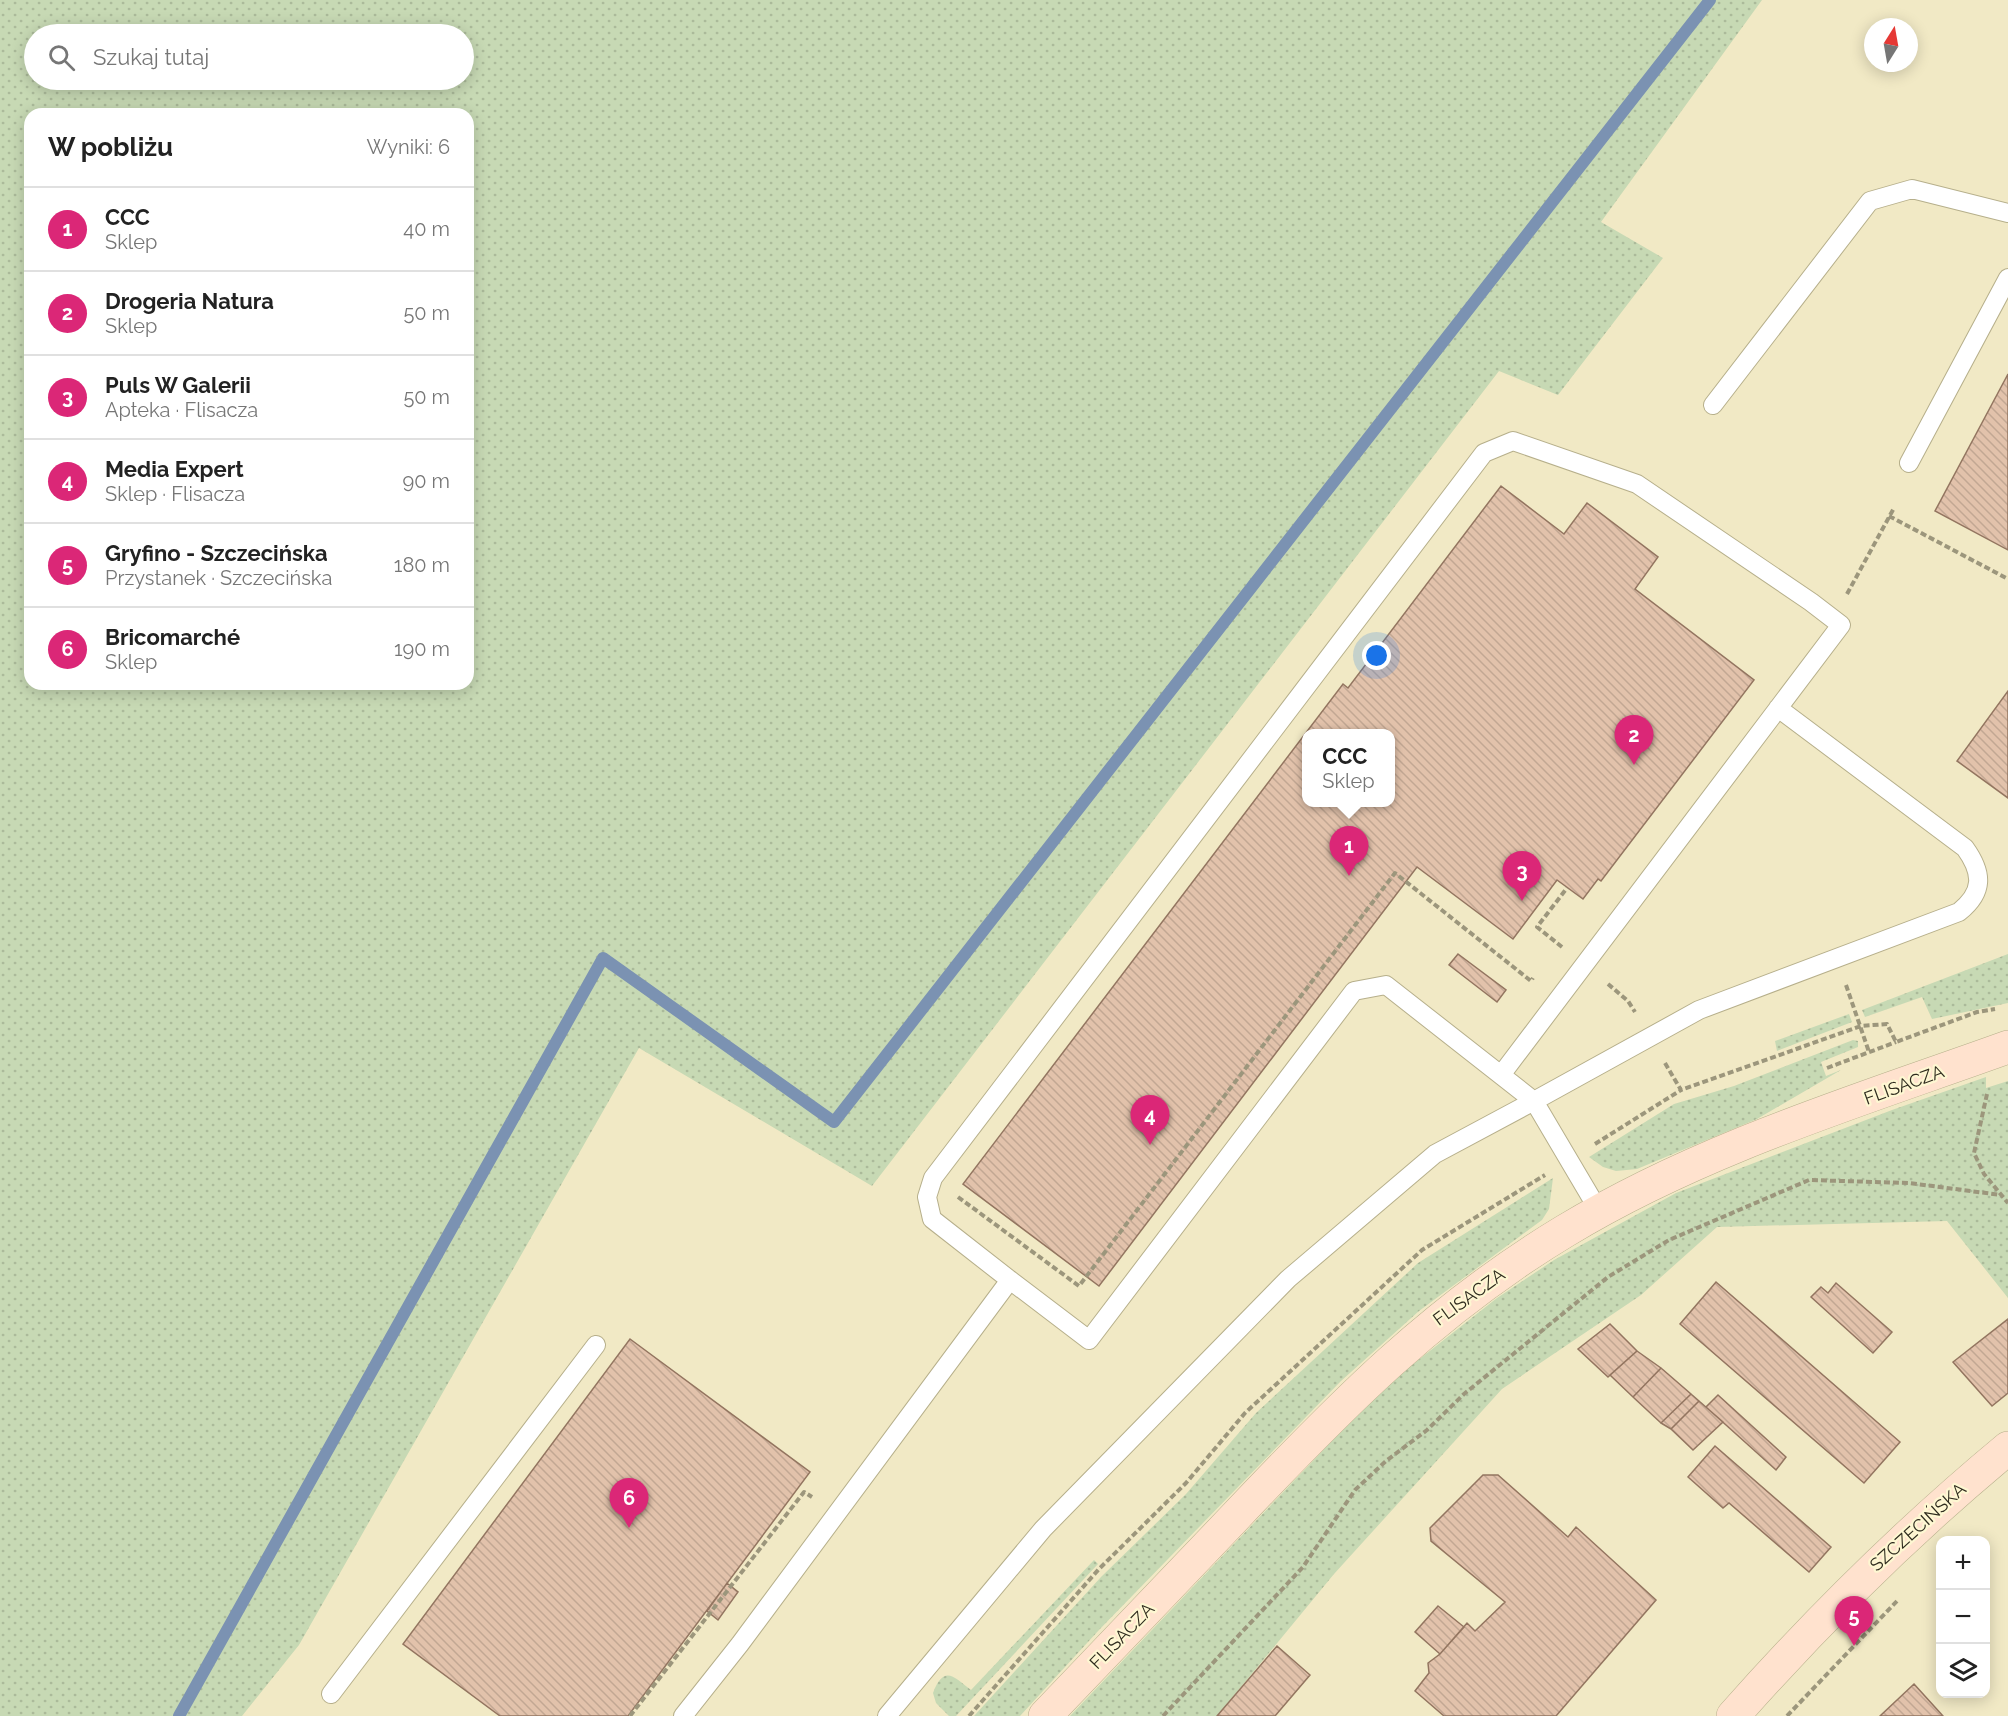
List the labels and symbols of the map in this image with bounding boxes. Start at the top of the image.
north arrow [1864,18,1918,72]
your location [1362,641,1391,670]
pin: 2 [1614,716,1654,765]
pin: 1 [1330,826,1368,876]
pin: 3 [1502,852,1541,901]
street label: FLISACZA [1861,1060,1947,1109]
pin: 4 [1130,1096,1170,1145]
street label: FLISACZA [1429,1263,1509,1330]
street label: SZCZECIŃSKA [1865,1477,1970,1575]
pin: 6 [610,1478,648,1528]
pin: 5 [1834,1596,1874,1646]
street label: FLISACZA [1085,1598,1158,1673]

